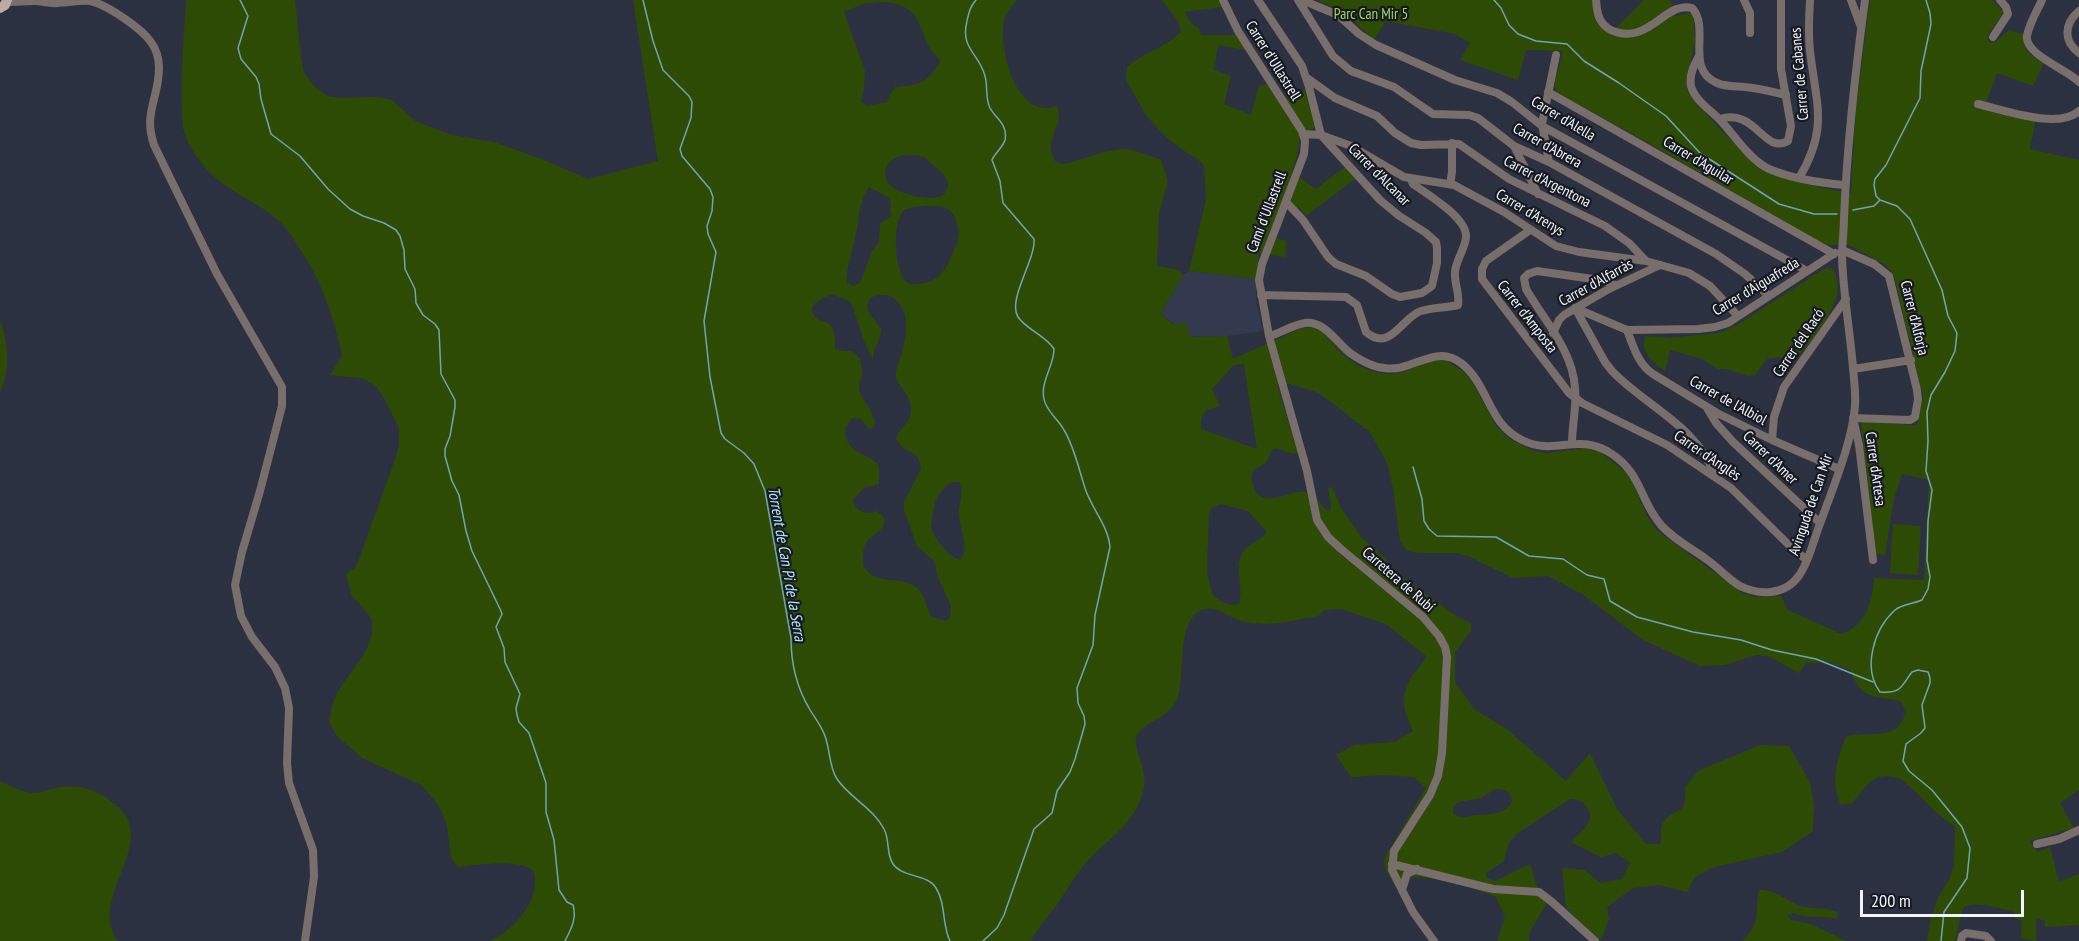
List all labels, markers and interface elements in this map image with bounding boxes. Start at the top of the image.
park label: Parc Can Mir 5 [1334,6,1408,24]
street label: Carrer d'Ullastrell [1241,18,1305,104]
street label: Carrer de Cabanes [1787,27,1813,121]
street label: Carrer d'Alella [1528,93,1598,145]
street label: Carrer d'Abrera [1509,120,1585,172]
street label: Carrer d'Aguilar [1660,133,1736,189]
street label: Carrer d'Alcanar [1344,140,1414,210]
street label: Carrer d'Argentona [1500,152,1594,212]
street label: Camí d'Ullastrell [1243,169,1291,255]
street label: Carrer d'Arenys [1492,186,1568,240]
street label: Carrer d'Aiguafreda [1709,254,1803,320]
street label: Carrer d'Alfarràs [1556,255,1636,311]
street label: Carrer d'Amposta [1493,277,1561,357]
street label: Carrer d'Alforja [1896,279,1932,357]
street label: Carrer del Racó [1770,305,1828,381]
street label: Carrer de l'Albiol [1686,372,1770,430]
street label: Carrer d'Anglès [1670,427,1744,485]
street label: Carrer d'Amer [1739,427,1801,489]
street label: Carrer d'Artesa [1861,431,1889,507]
street label: Avinguda de Can Mir [1785,452,1837,558]
water label: Torrent de Can Pi de la Serra [763,485,809,643]
street label: Carretera de Rubí [1358,544,1438,616]
scale bar [1863,878,2026,916]
text: 200 m [1871,889,1911,912]

